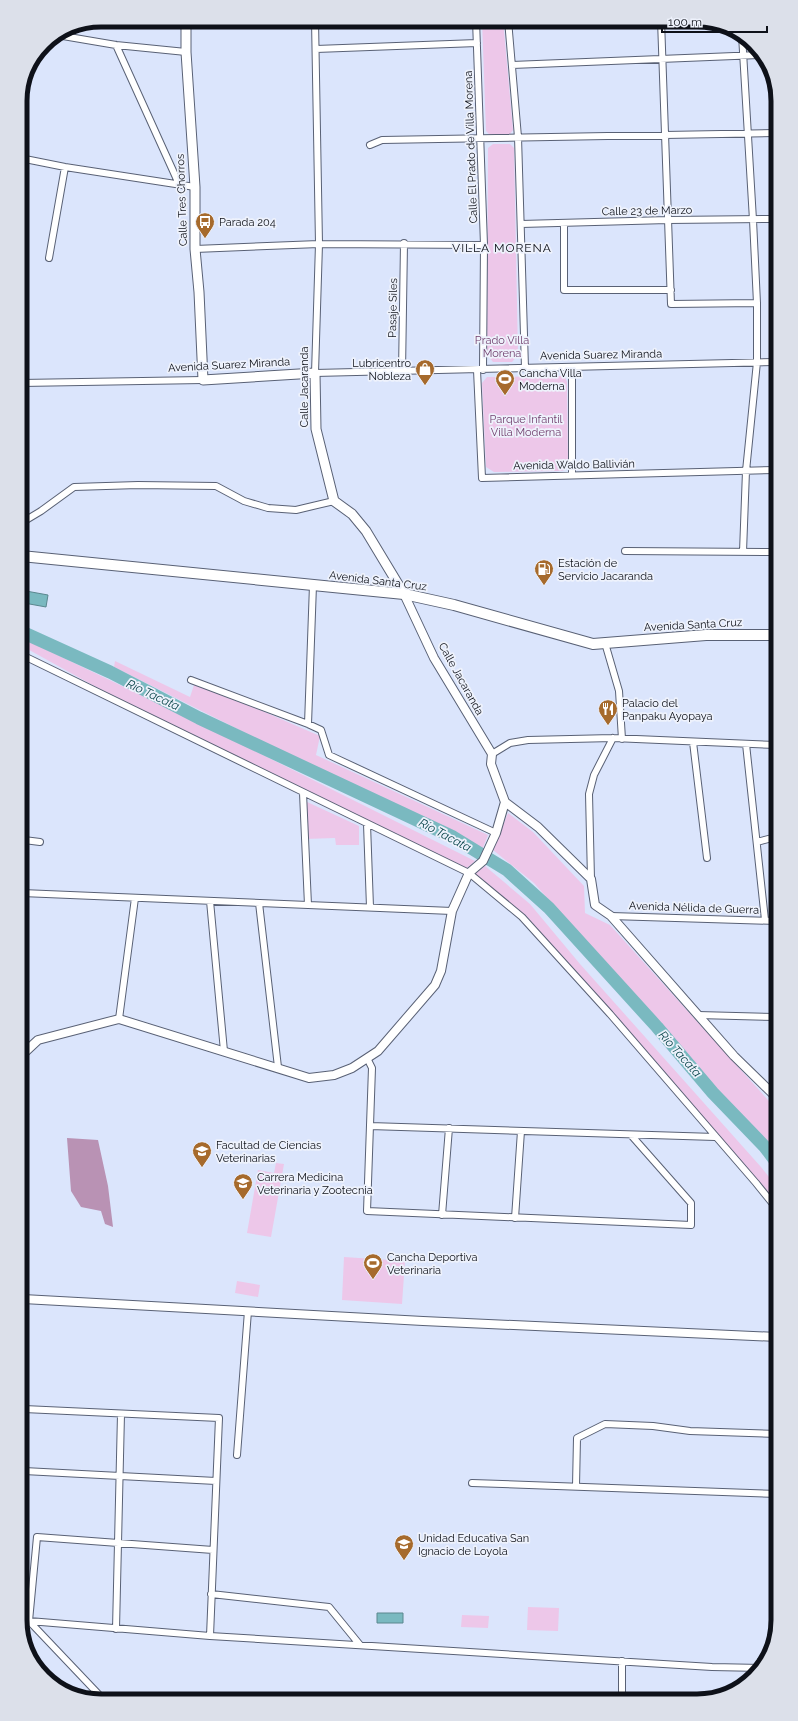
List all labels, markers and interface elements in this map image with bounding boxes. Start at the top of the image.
scale bar [662,8,767,34]
text: 100 m [668,15,702,29]
street label: Calle El Prado de Villa Morena [462,70,480,224]
street label: Calle Tres Chorros [174,154,190,246]
street label: Calle 23 de Marzo [602,204,693,218]
bus stop icon: Parada 204 [194,211,216,239]
place label: Parada 204 [219,216,276,229]
district label: VILLA MORENA [452,241,552,255]
street label: Pasaje Siles [386,278,400,338]
park label: Prado Villa Morena [475,334,529,360]
street label: Calle Jacaranda [298,347,311,427]
street label: Avenida Suarez Miranda [540,347,662,363]
street label: Avenida Suarez Miranda [168,355,290,375]
place label: Lubricentro Nobleza [352,357,411,383]
shop icon: Lubricentro Nobleza [414,358,436,386]
place label: Cancha Villa Moderna [519,367,582,393]
sports icon: Cancha Villa Moderna [494,368,516,396]
park label: Parque Infantil Villa Moderna [489,413,563,439]
street label: Avenida Waldo Ballivián [513,457,635,473]
place label: Estación de Servicio Jacaranda [558,557,653,583]
fuel station icon: Estación de Servicio Jacaranda [533,558,555,586]
street label: Avenida Santa Cruz [328,569,428,594]
street label: Avenida Santa Cruz [643,616,743,634]
street label: Calle Jacaranda [436,641,486,717]
water label: Río Tacata [124,677,182,713]
place label: Palacio del Panpaku Ayopaya [622,697,713,723]
restaurant icon: Palacio del Panpaku Ayopaya [597,698,619,726]
water label: Río Tacata [417,815,473,855]
street label: Avenida Nélida de Guerra [629,899,759,917]
water label: Río Tacata [656,1028,704,1080]
place label: Facultad de Ciencias Veterinarias [216,1139,321,1165]
school or university icon: Facultad de Ciencias Veterinarias [191,1140,213,1168]
place label: Carrera Medicina Veterinaria y Zootecnia [257,1171,373,1197]
school or university icon: Carrera Medicina Veterinaria y Zootecnia [232,1172,254,1200]
place label: Cancha Deportiva Veterinaria [387,1251,478,1277]
sports icon: Cancha Deportiva Veterinaria [362,1252,384,1280]
place label: Unidad Educativa San Ignacio de Loyola [418,1532,529,1558]
school or university icon: Unidad Educativa San Ignacio de Loyola [393,1533,415,1561]

